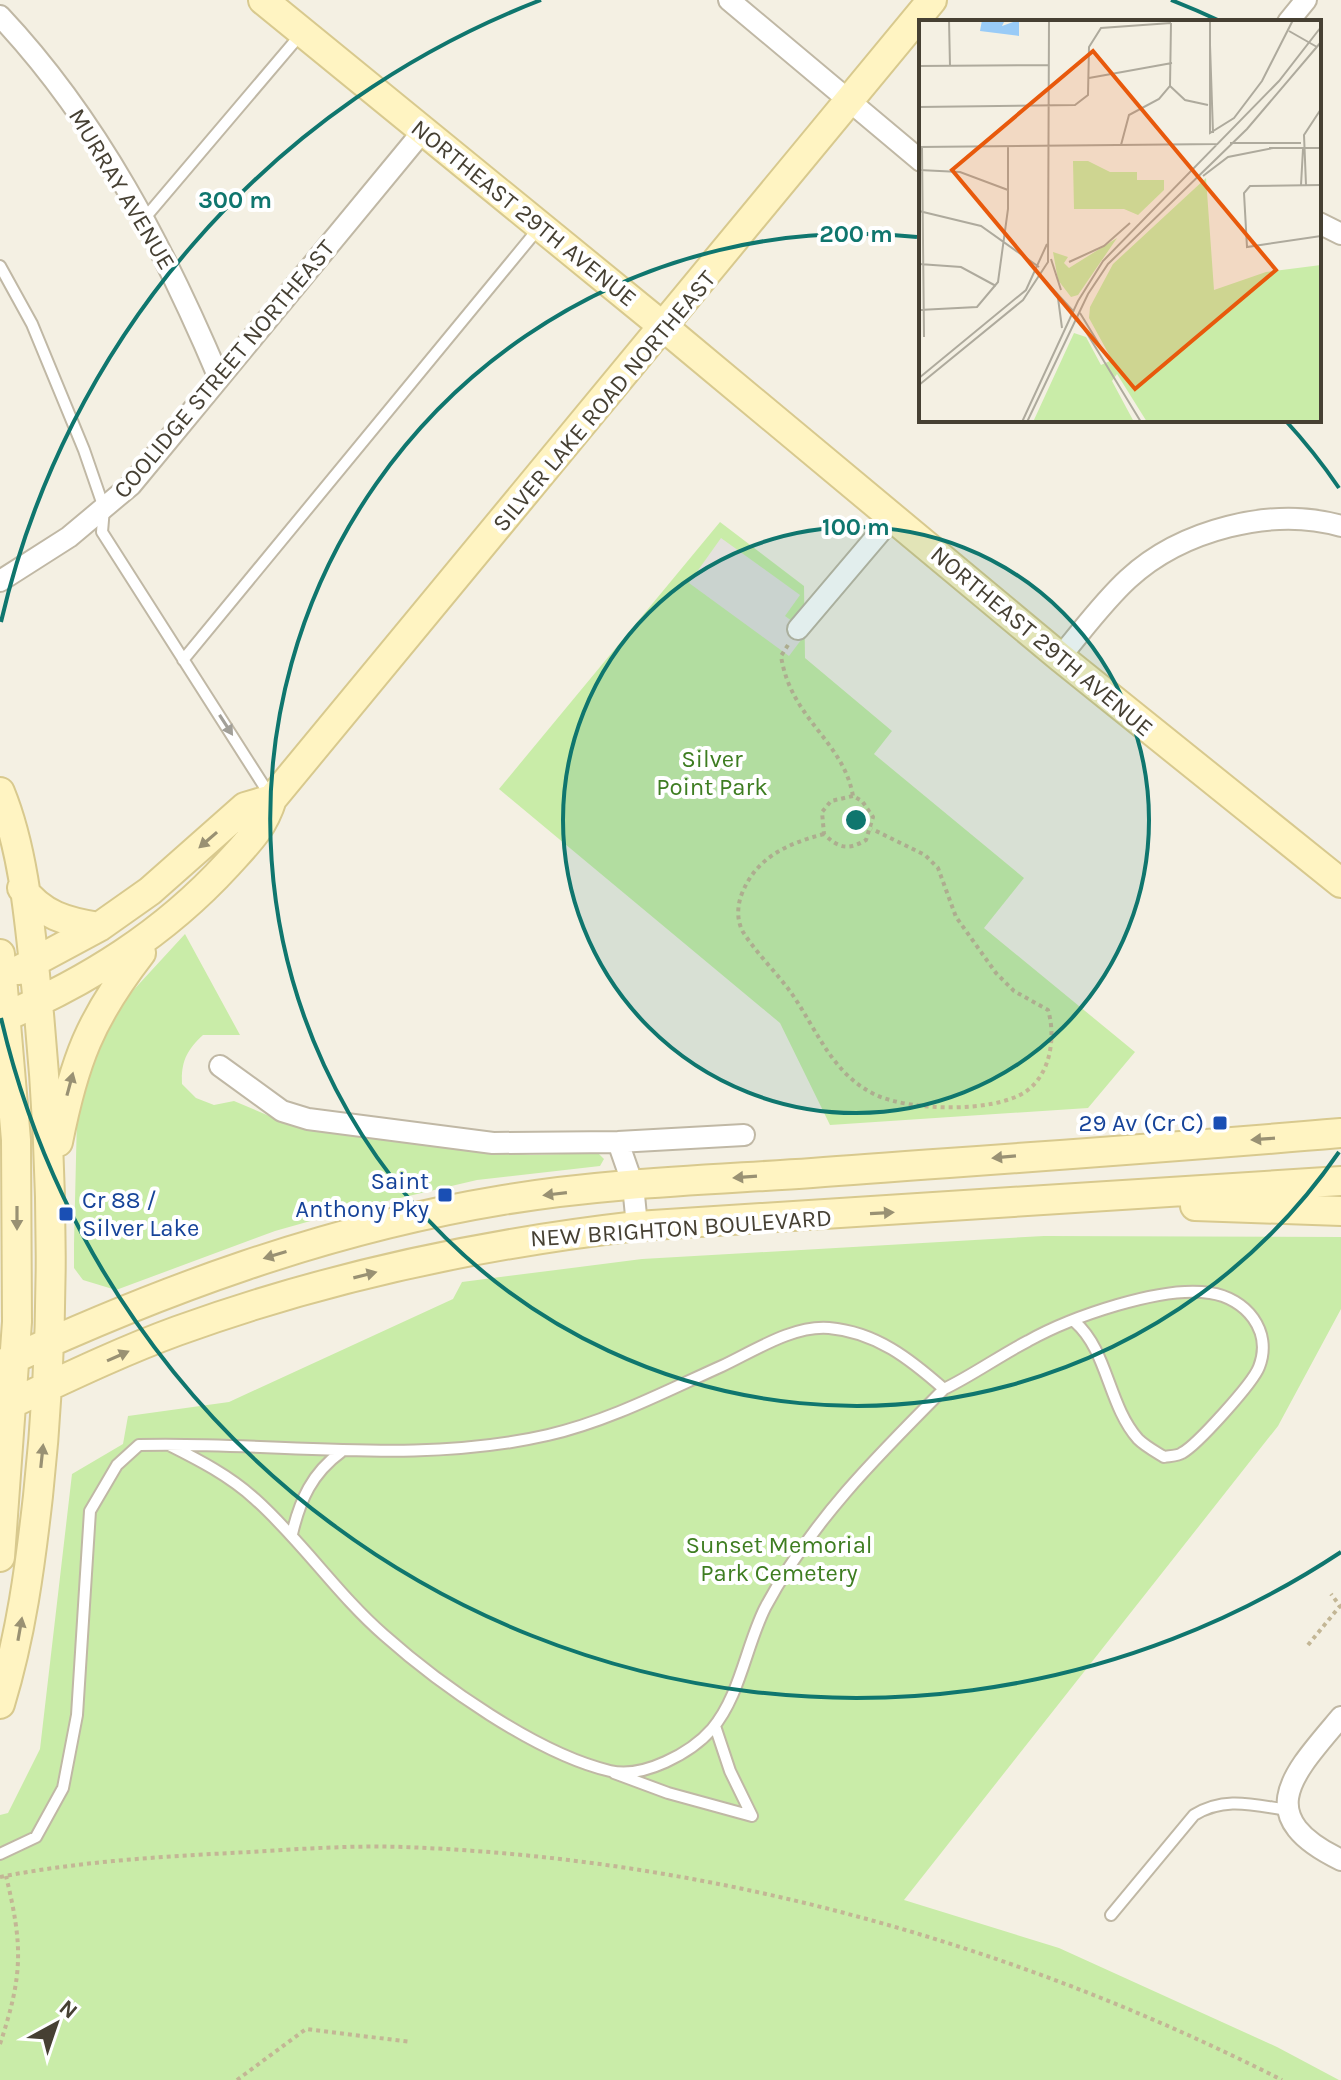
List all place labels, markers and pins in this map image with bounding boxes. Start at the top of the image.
centre of rings [842,806,870,834]
place label: 29 Av (Cr C) [1079,1109,1204,1137]
marker: 29 Av (Cr C) [1211,1114,1229,1132]
place label: Saint Anthony Pky [295,1167,429,1223]
place label: Cr 88 / Silver Lake [82,1186,199,1242]
marker: Saint Anthony Pky [436,1186,454,1204]
marker: Cr 88 / Silver Lake [57,1205,75,1223]

